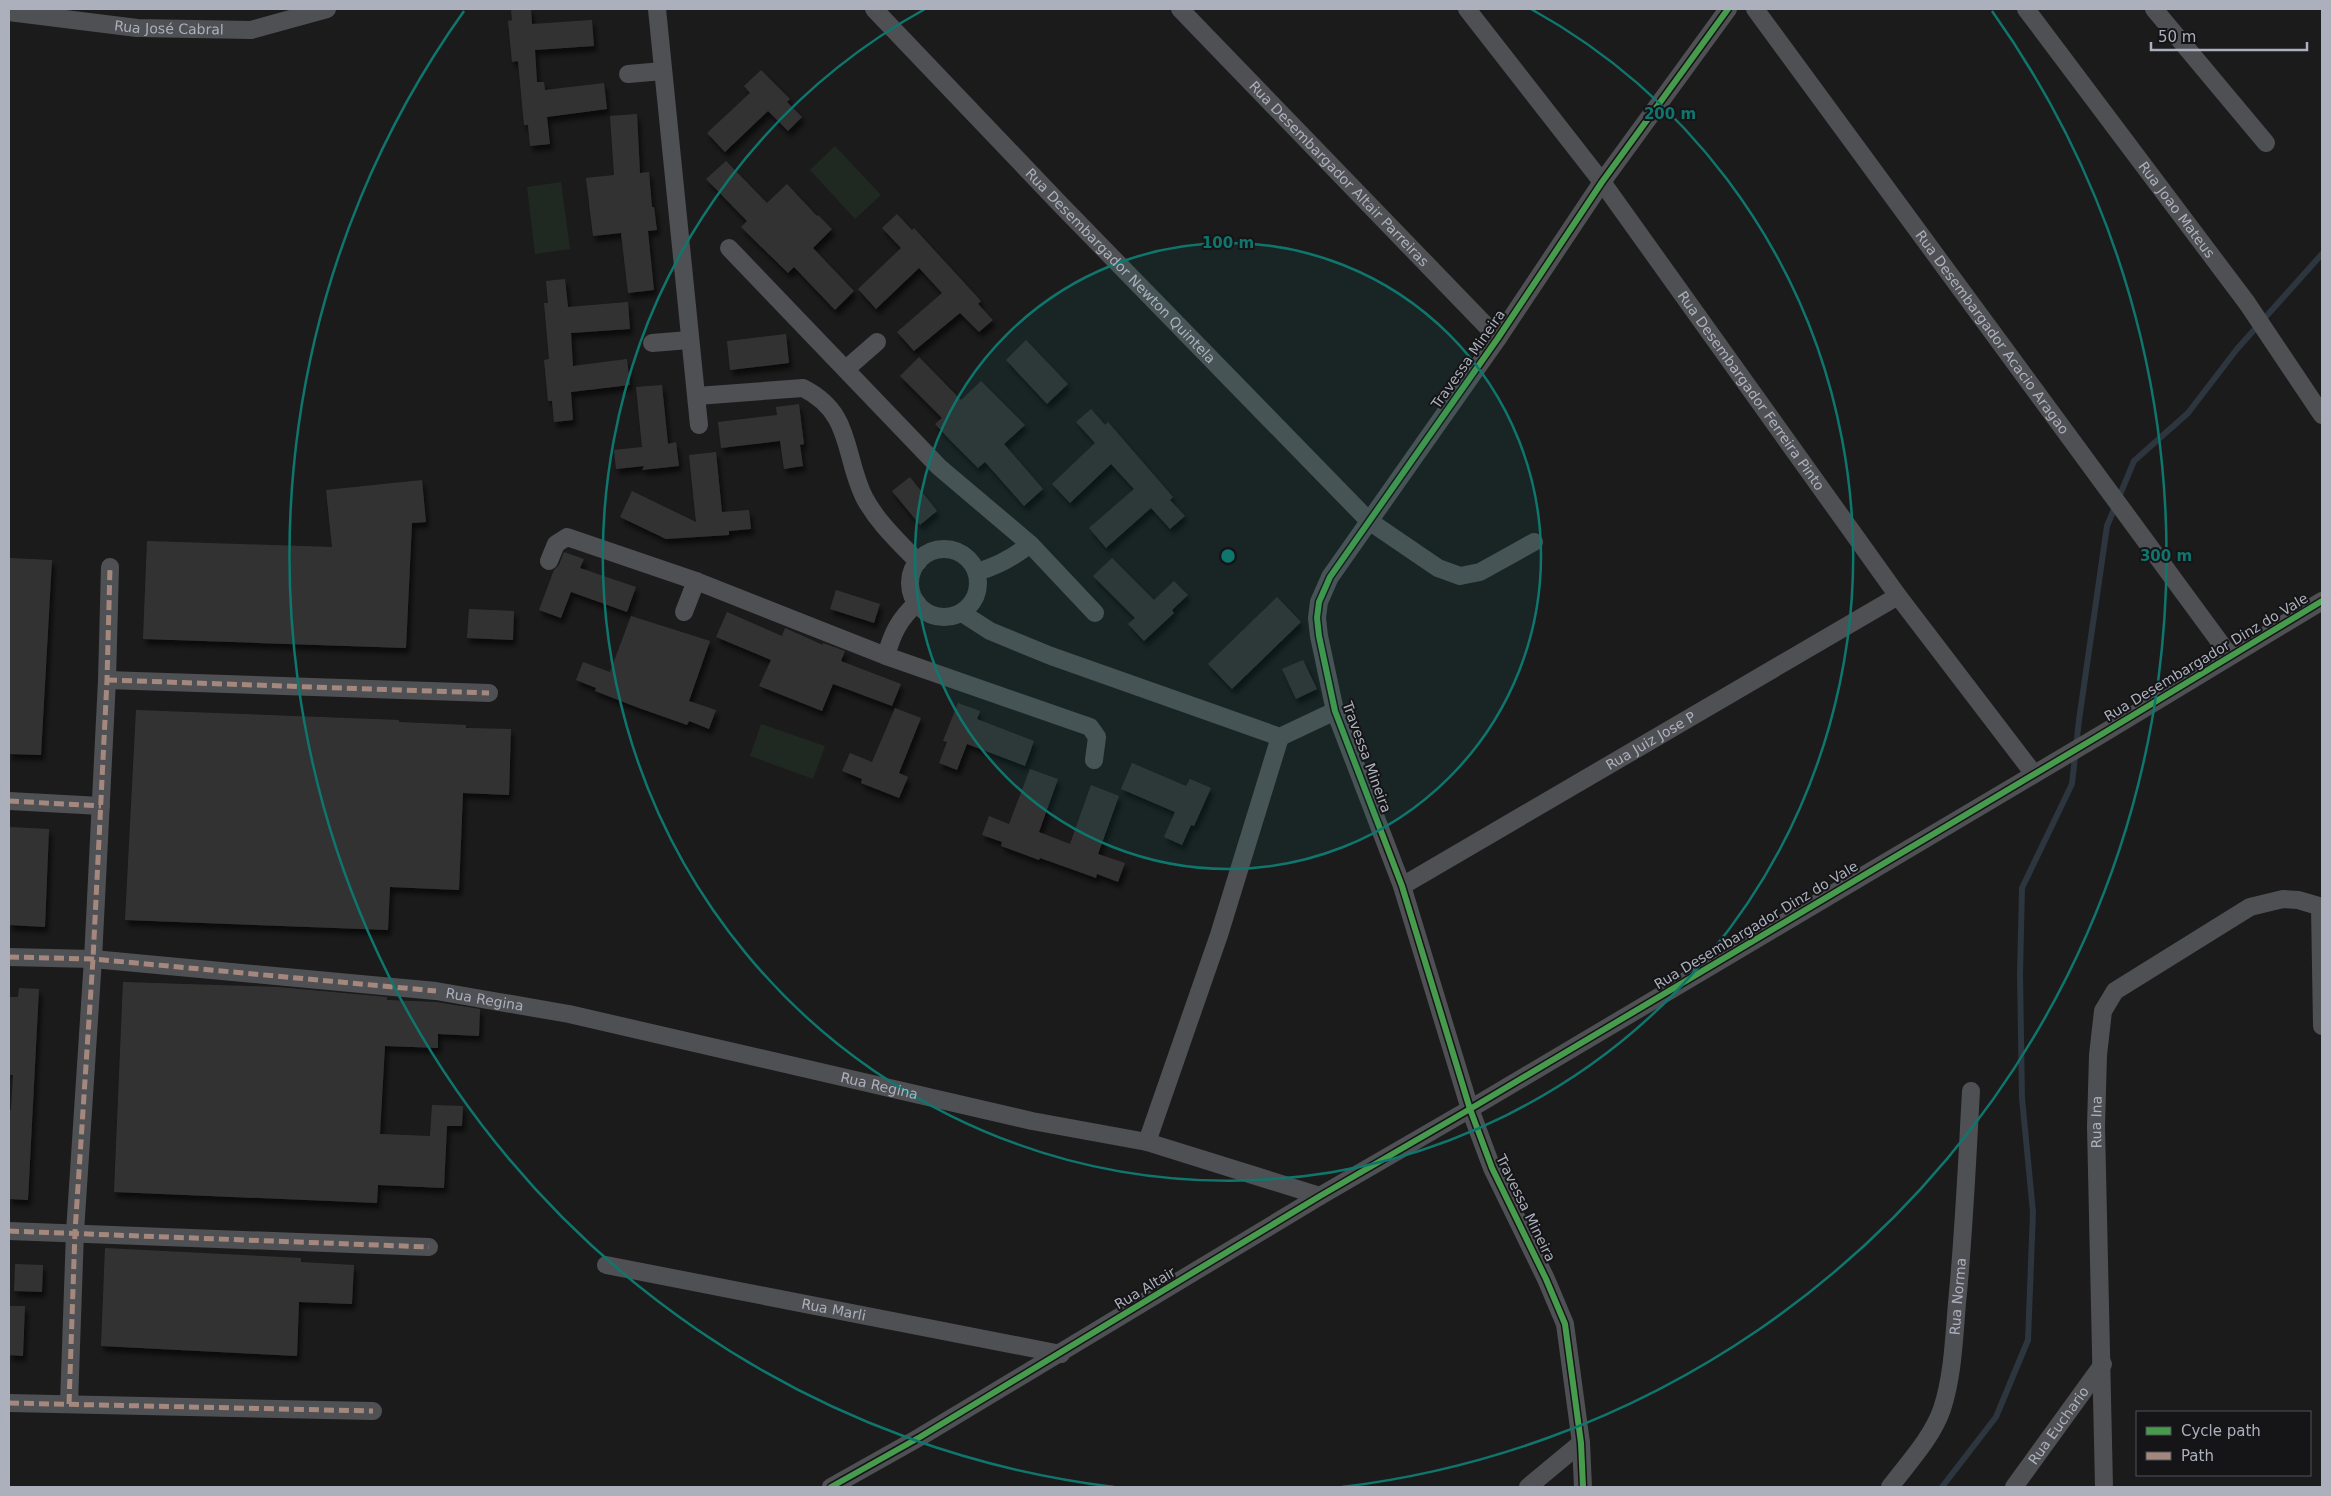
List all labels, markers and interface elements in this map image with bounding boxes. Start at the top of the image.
street label: Rua José Cabral [113,17,224,38]
scale bar [2151,20,2307,52]
text: 50 m [2158,28,2196,46]
street label: Rua Desembargador Altair Parreiras [1246,78,1432,270]
text: 200 m [1644,105,1696,123]
street label: Rua Joao Mateus [2135,158,2218,261]
street label: Rua Desembargador Newton Quintela [1022,165,1219,367]
street label: Rua Desembargador Acacio Aragao [1912,227,2072,437]
text: 100 m [1202,234,1254,252]
street label: Rua Desembargador Ferreira Pinto [1675,288,1828,494]
street label: Travessa Mineira [1427,306,1508,412]
centre of rings [1219,547,1237,565]
text: 300 m [2140,547,2192,565]
street label: Rua Desembargador Dinz do Vale [2101,590,2311,724]
street label: Travessa Mineira [1339,698,1395,815]
street label: Rua Juiz Jose P [1603,708,1698,773]
street label: Rua Desembargador Dinz do Vale [1651,858,1861,992]
street label: Rua Regina [444,985,525,1014]
street label: Rua Regina [839,1069,920,1102]
street label: Rua Ina [2088,1096,2105,1149]
street label: Travessa Mineira [1493,1151,1559,1264]
street label: Rua Norma [1947,1257,1969,1336]
street label: Rua Altair [1112,1263,1179,1312]
street label: Rua Marli [800,1295,867,1324]
street label: Rua Euchario [2025,1383,2092,1467]
legend [2136,1411,2311,1476]
text: Cycle path [2181,1422,2261,1440]
text: Path [2181,1447,2214,1465]

